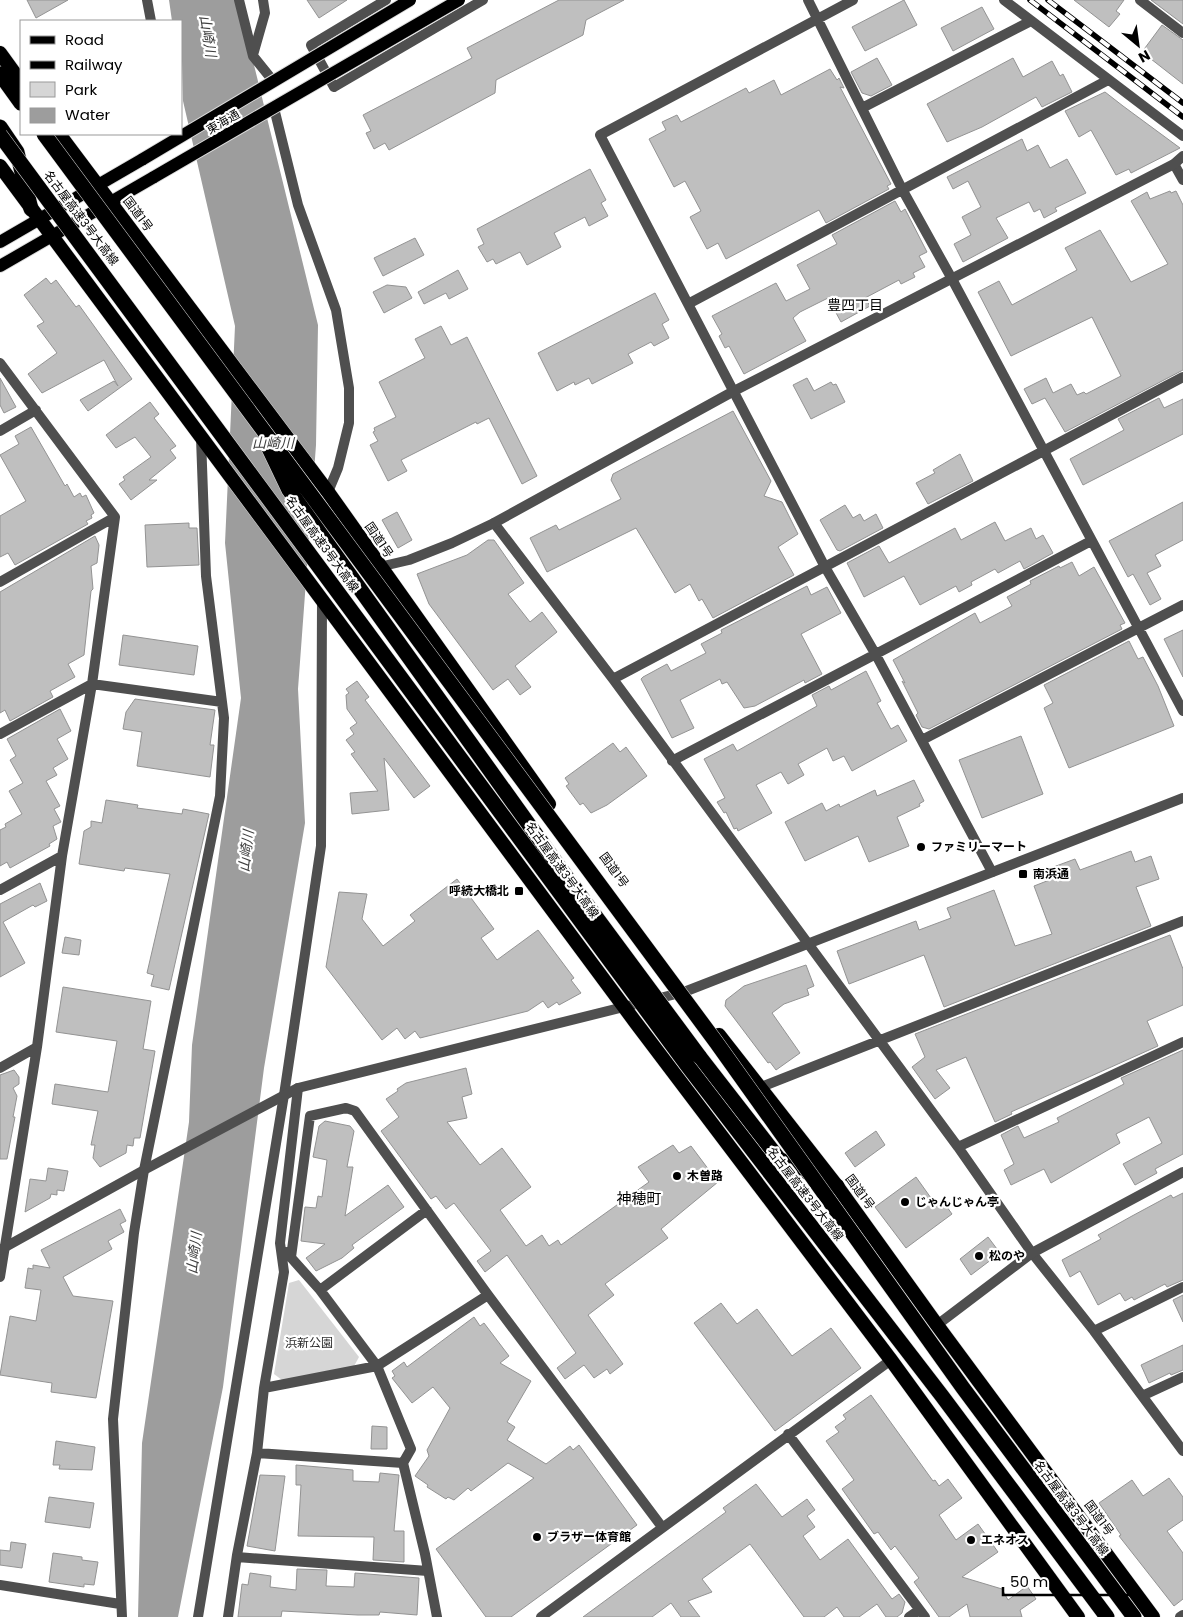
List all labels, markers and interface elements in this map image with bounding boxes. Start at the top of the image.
water label: 山崎川 [195,14,221,60]
legend [20,20,182,135]
north arrow [1113,20,1163,70]
text: Road [65,29,104,50]
text: N [1135,45,1154,68]
text: Railway [65,54,123,75]
text: Park [65,79,97,100]
text: Water [65,104,111,125]
street label: 東海通 [203,105,243,138]
street label: 名古屋高速3号大高線 [40,167,123,269]
street label: 国道1号 [120,193,157,235]
district label: 豊四丁目 [827,295,883,315]
water label: 山崎川 [252,433,296,453]
street label: 名古屋高速3号大高線 [282,492,363,595]
street label: 国道1号 [361,518,398,561]
street label: 名古屋高速3号大高線 [522,818,603,921]
water label: 山崎川 [234,827,259,873]
place label: ファミリーマート [931,838,1027,855]
marker: ファミリーマート [915,841,927,853]
street label: 国道1号 [596,849,633,891]
place label: 南浜通 [1033,865,1069,882]
marker: 南浜通 [1017,868,1029,880]
place label: 呼続大橋北 [449,882,509,899]
marker: 呼続大橋北 [513,885,525,897]
street label: 名古屋高速3号大高線 [763,1143,848,1244]
place label: 木曽路 [687,1167,723,1184]
marker: 木曽路 [671,1170,683,1182]
street label: 国道1号 [842,1171,879,1213]
district label: 神穂町 [616,1188,662,1209]
place label: じゃんじゃん亭 [915,1193,999,1210]
marker: じゃんじゃん亭 [899,1196,911,1208]
water label: 山崎川 [182,1229,207,1275]
place label: 松のや [989,1247,1025,1264]
marker: 松のや [973,1250,985,1262]
park label: 浜新公園 [285,1334,333,1351]
street label: 名古屋高速3号大高線 [1030,1457,1113,1559]
street label: 国道1号 [1081,1497,1118,1539]
place label: ブラザー体育館 [547,1528,631,1545]
marker: ブラザー体育館 [531,1531,543,1543]
place label: エネオス [981,1531,1029,1548]
marker: エネオス [965,1534,977,1546]
scale bar [1003,1564,1128,1596]
text: 50 m [1010,1571,1048,1592]

